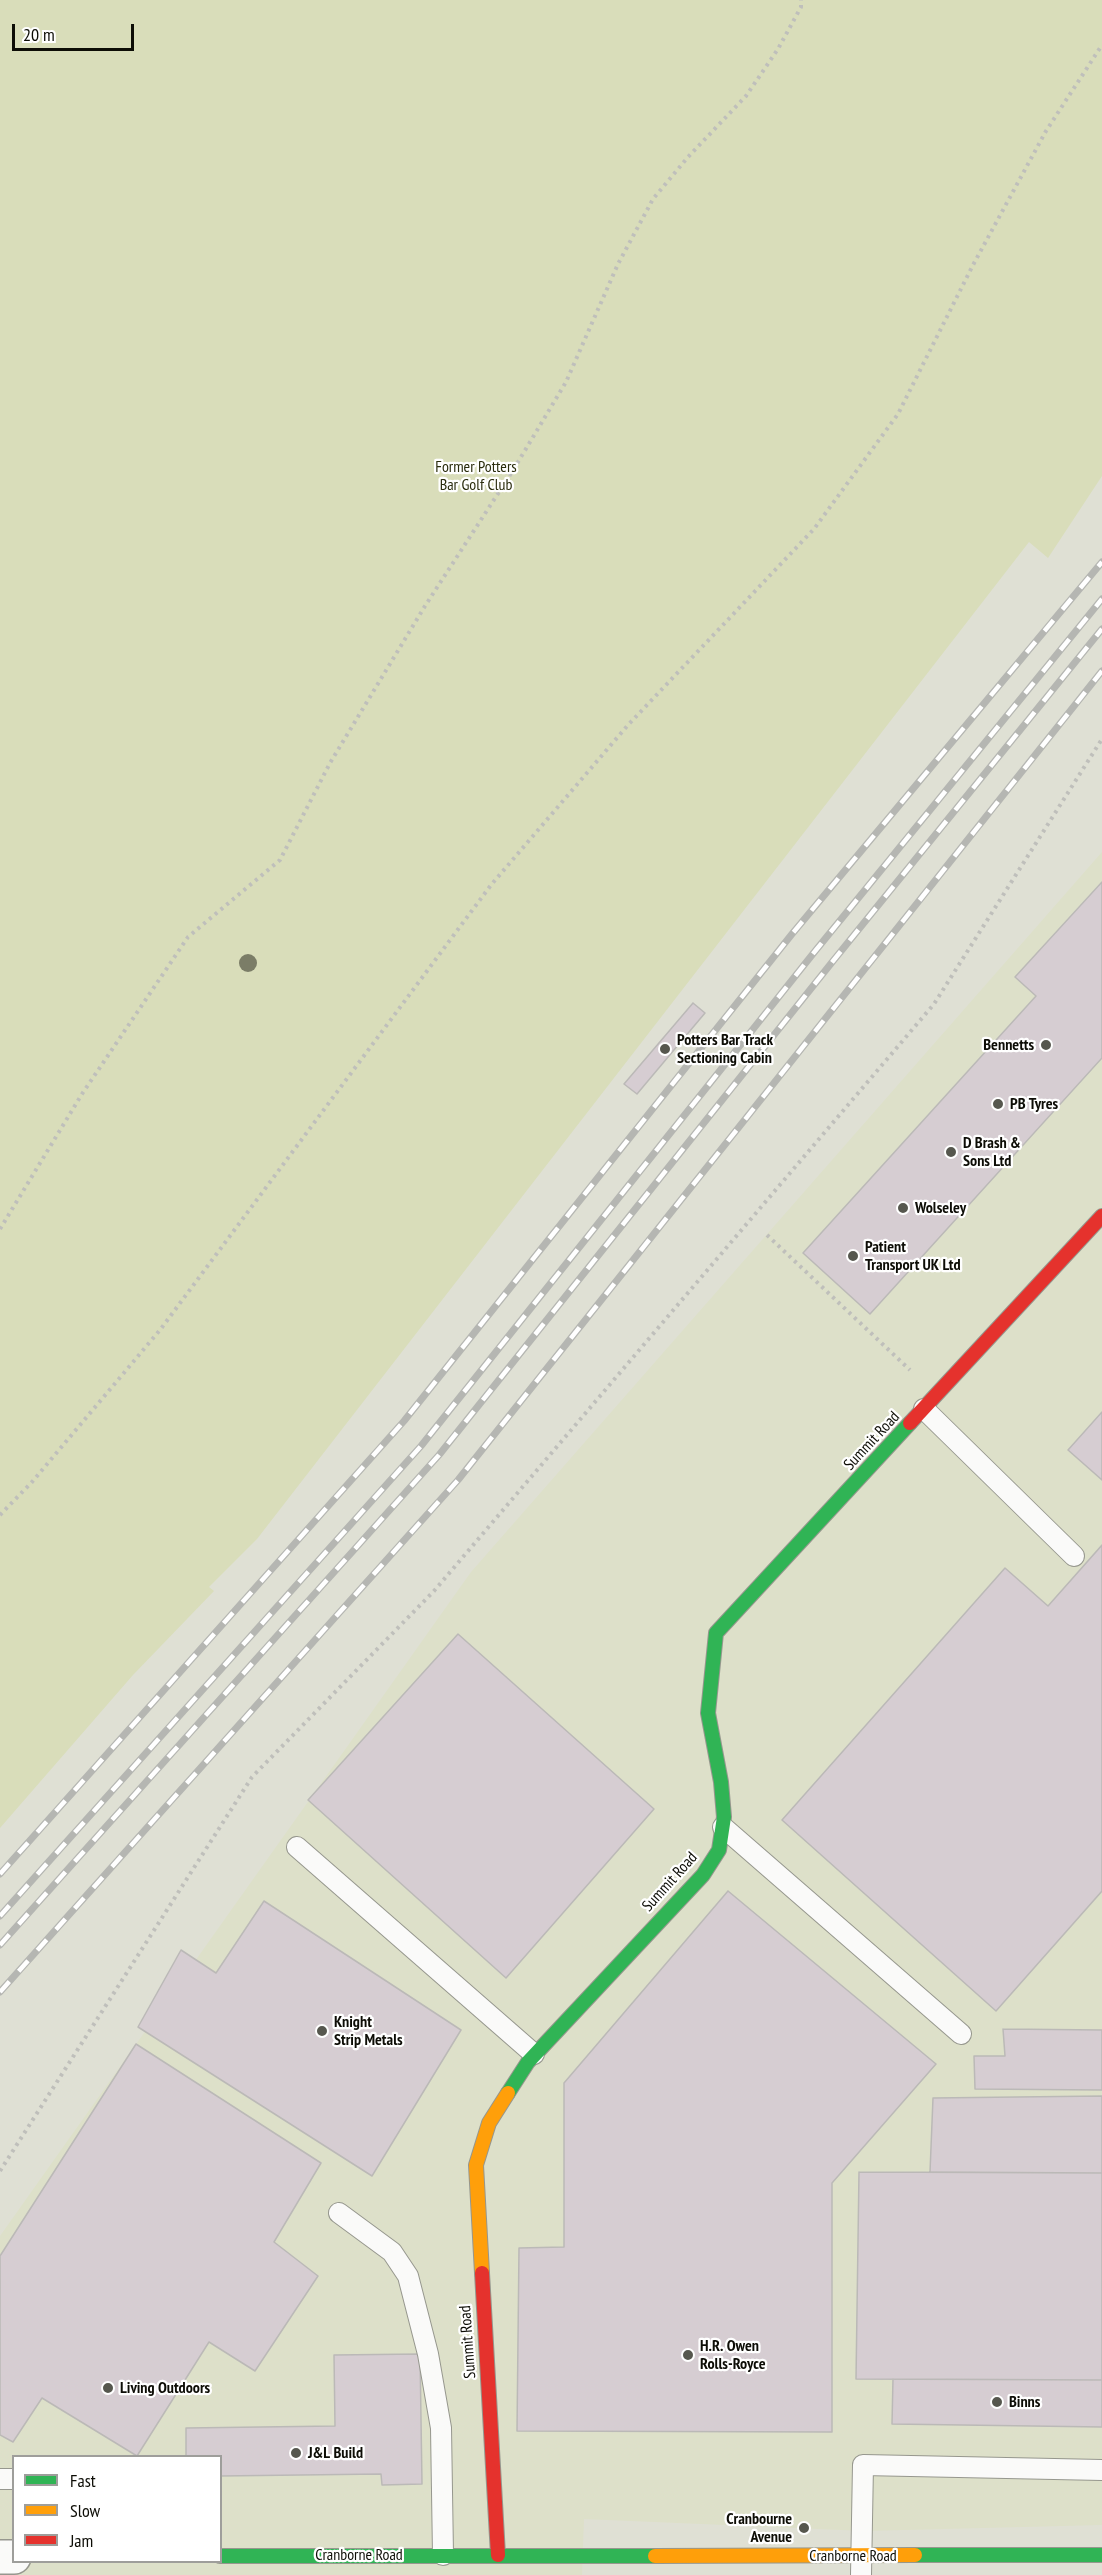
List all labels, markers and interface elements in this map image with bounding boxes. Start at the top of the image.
scale bar [15,12,136,50]
text: 20 m [23,23,55,46]
park label: Former Potters Bar Golf Club [435,457,517,495]
place label: Potters Bar Track Sectioning Cabin [677,1030,773,1068]
place label: Bennetts [983,1035,1034,1055]
marker: Bennetts [1039,1038,1053,1052]
marker: Potters Bar Track Sectioning Cabin [658,1042,672,1056]
place label: PB Tyres [1010,1094,1058,1114]
marker: PB Tyres [991,1097,1005,1111]
place label: D Brash & Sons Ltd [963,1133,1021,1171]
marker: D Brash & Sons Ltd [944,1145,958,1159]
place label: Wolseley [915,1198,966,1218]
marker: Wolseley [896,1201,910,1215]
place label: Patient Transport UK Ltd [865,1237,961,1275]
marker: Patient Transport UK Ltd [846,1249,860,1263]
street label: Summit Road [840,1408,904,1474]
street label: Summit Road [638,1848,702,1916]
place label: Knight Strip Metals [334,2012,403,2050]
marker: Knight Strip Metals [315,2024,329,2038]
street label: Summit Road [456,2305,480,2379]
place label: H.R. Owen Rolls-Royce [700,2336,766,2374]
marker: H.R. Owen Rolls-Royce [681,2348,695,2362]
place label: Living Outdoors [120,2378,210,2398]
marker: Living Outdoors [101,2381,115,2395]
place label: Binns [1009,2392,1040,2412]
marker: Binns [990,2395,1004,2409]
place label: J&L Build [308,2443,363,2463]
marker: J&L Build [289,2446,303,2460]
legend [12,2455,222,2563]
text: Fast [70,2469,96,2492]
text: Slow [70,2499,100,2522]
place label: Cranbourne Avenue [726,2509,792,2547]
marker: Cranbourne Avenue [797,2521,811,2535]
text: Jam [70,2529,93,2552]
street label: Cranborne Road [315,2545,403,2565]
street label: Cranborne Road [809,2546,897,2566]

